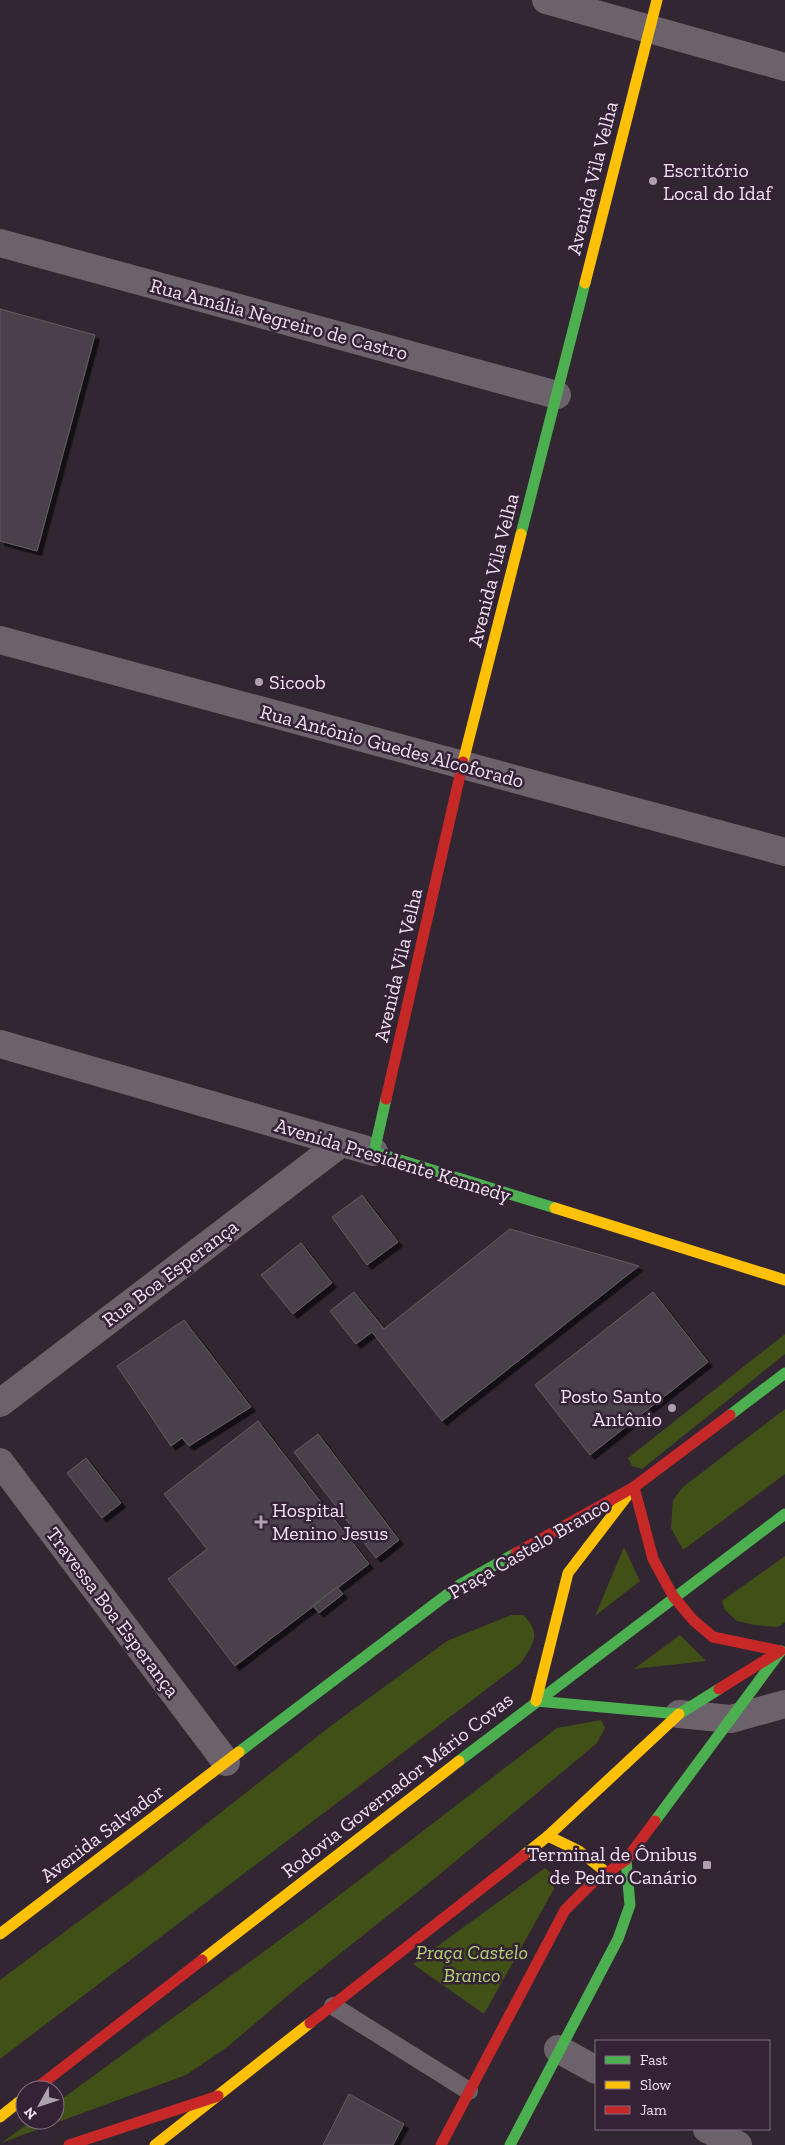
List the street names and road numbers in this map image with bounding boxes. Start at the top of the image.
street label: Avenida Vila Velha [561,99,623,257]
street label: Rua Amália Negreiro de Castro [148,273,410,365]
street label: Avenida Vila Velha [462,491,524,649]
street label: Rua Antônio Guedes Alcoforado [257,699,527,793]
street label: Avenida Vila Velha [369,885,427,1044]
street label: Avenida Presidente Kennedy [272,1113,515,1208]
street label: Rua Boa Esperança [97,1214,243,1332]
street label: Praça Castelo Branco [444,1492,614,1604]
street label: Travessa Boa Esperança [41,1522,185,1702]
street label: Rodovia Governador Mário Covas [277,1687,517,1883]
street label: Avenida Salvador [36,1779,168,1887]

